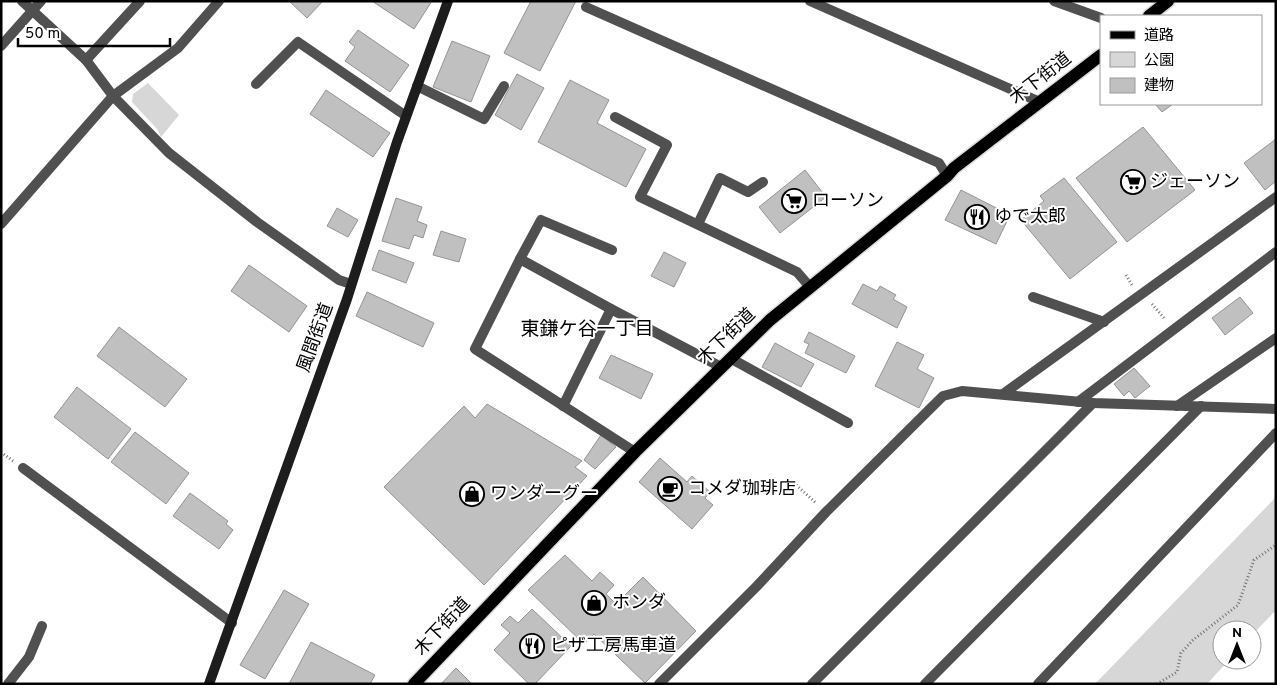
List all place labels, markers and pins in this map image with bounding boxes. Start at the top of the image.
supermarket icon: ジェーソン [1120,169,1146,195]
place label: ジェーソン [1150,171,1240,194]
supermarket icon: ローソン [781,188,807,214]
place label: ローソン [812,190,884,213]
restaurant icon: ゆで太郎 [964,204,990,230]
place label: ゆで太郎 [994,206,1066,229]
cafe icon: コメダ珈琲店 [657,476,683,502]
place label: コメダ珈琲店 [688,478,796,501]
shop icon: ワンダーグー [459,481,485,507]
place label: ワンダーグー [490,483,598,506]
shop icon: ホンダ [581,590,607,616]
place label: ホンダ [612,592,666,615]
restaurant icon: ピザ工房馬車道 [519,633,545,659]
place label: ピザ工房馬車道 [550,635,676,658]

